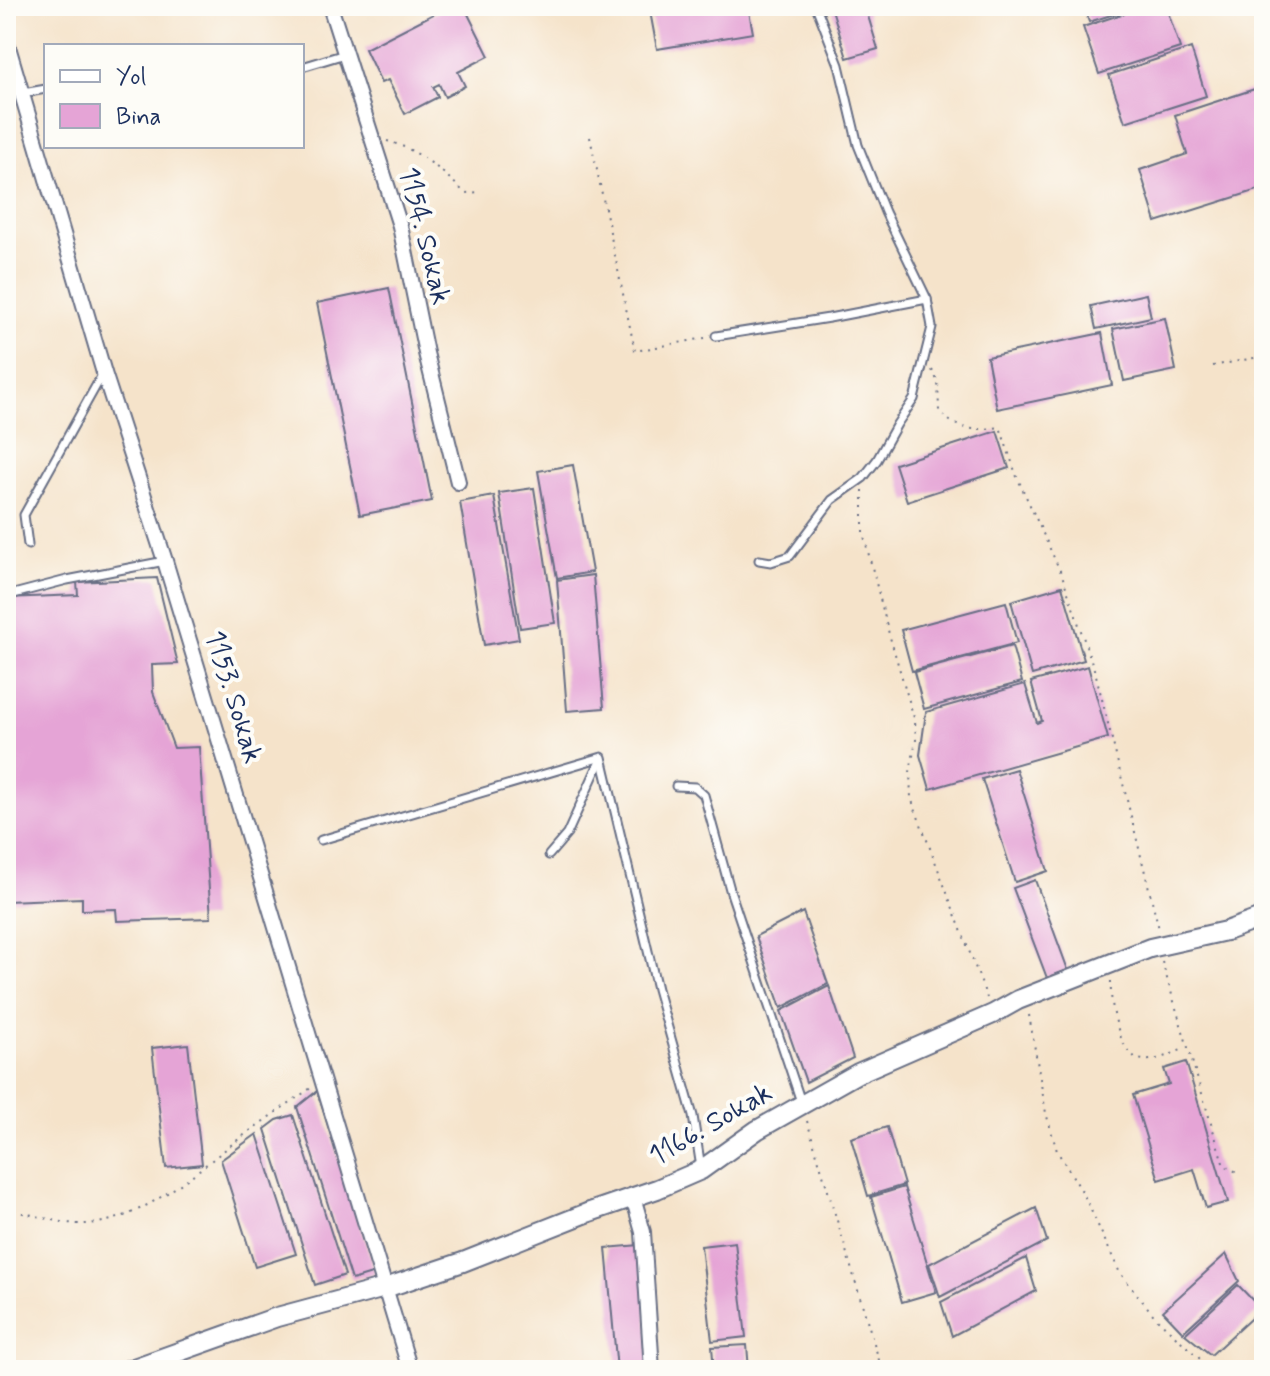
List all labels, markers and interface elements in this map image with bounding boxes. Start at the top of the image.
legend [44,44,304,148]
text: Yol [116,62,146,93]
text: Bina [116,102,161,133]
street label: 1154. Sokak [389,163,459,309]
street label: 1153. Sokak [195,626,271,768]
street label: 1166. Sokak [643,1075,779,1175]

